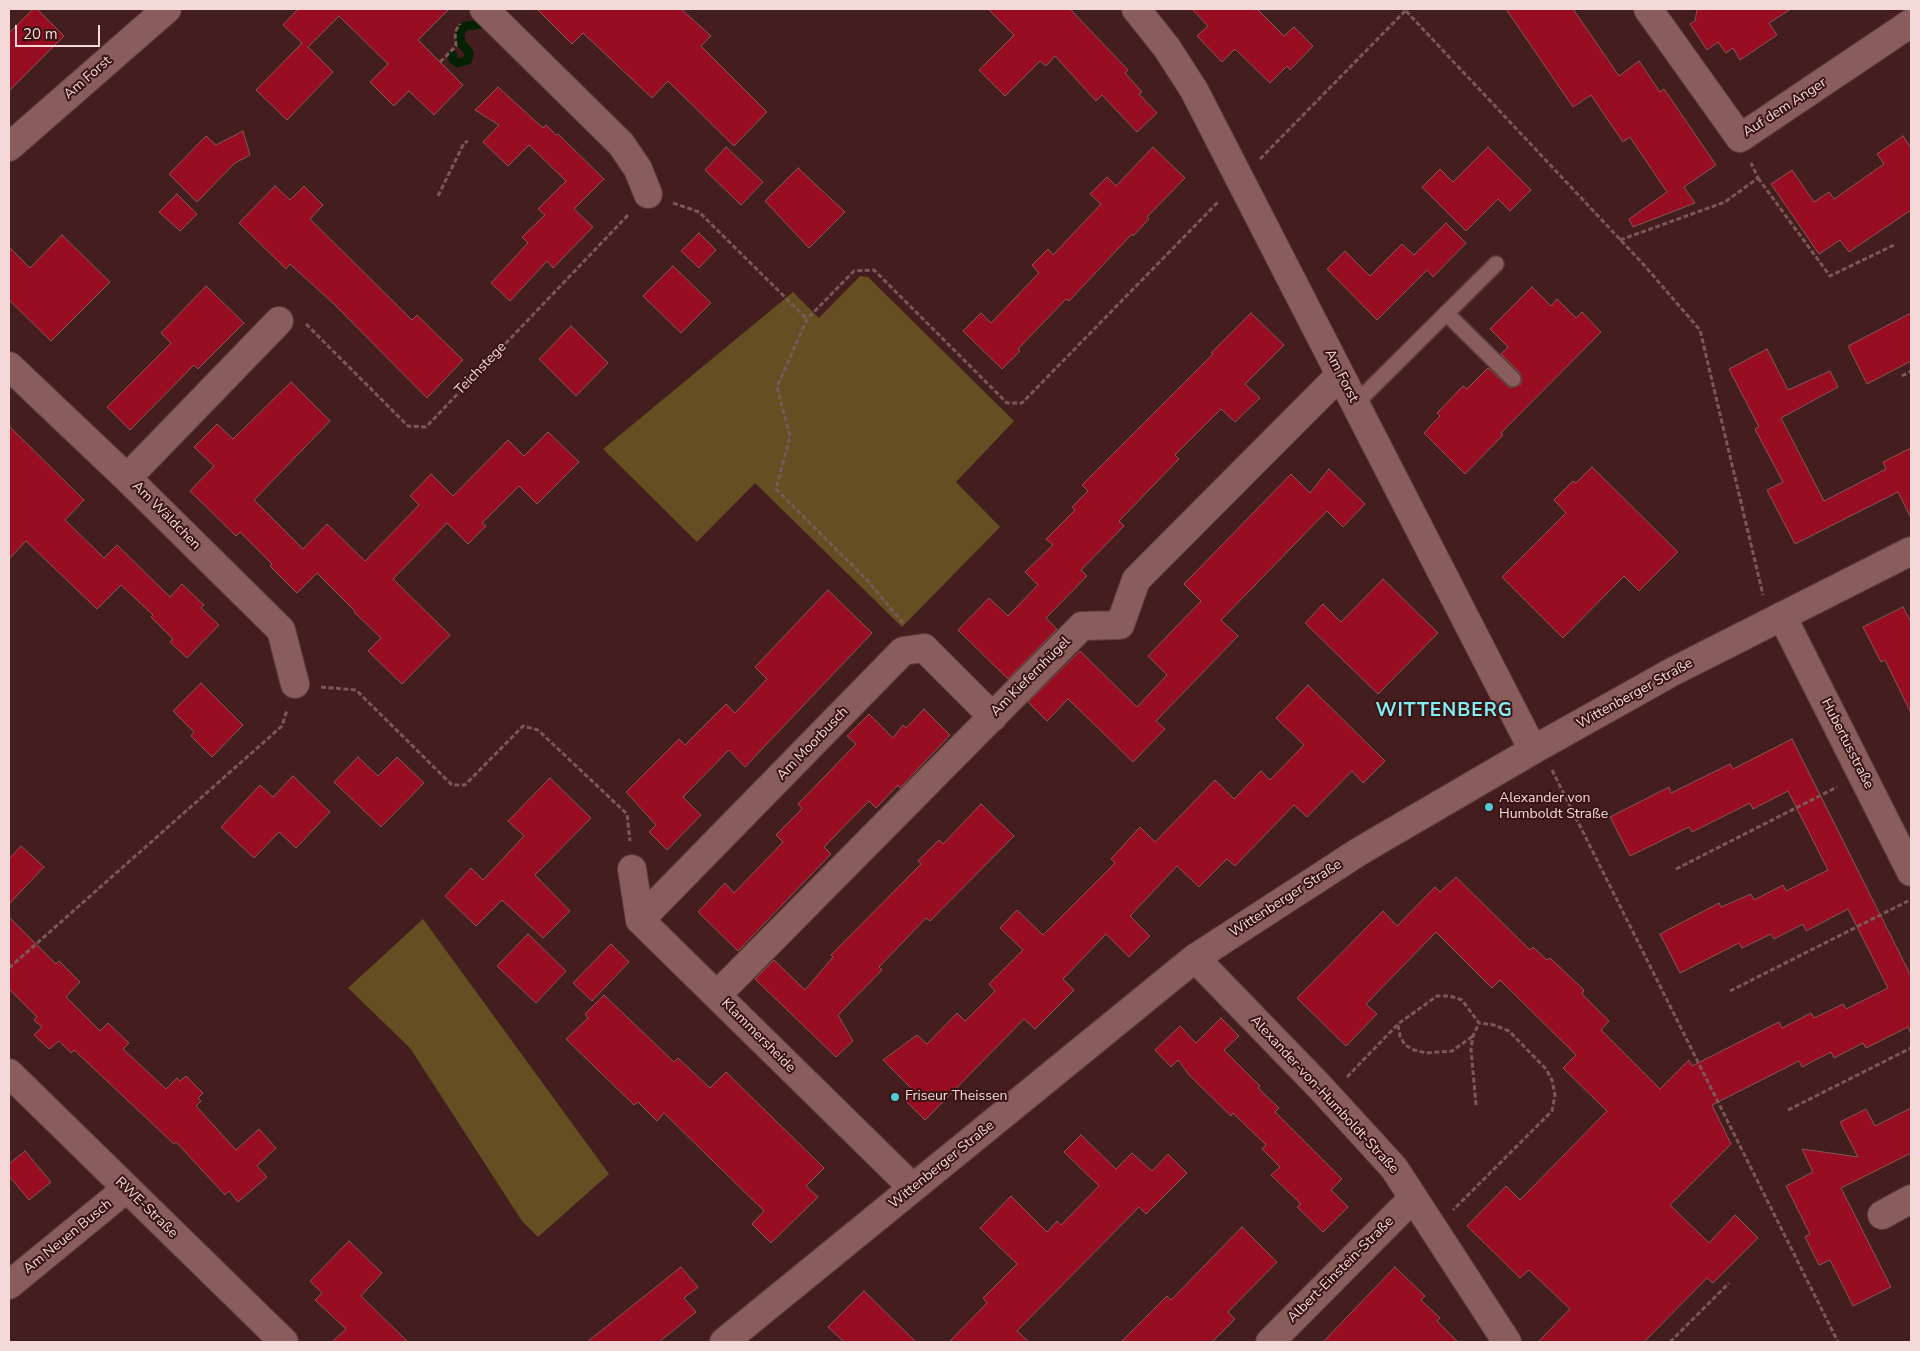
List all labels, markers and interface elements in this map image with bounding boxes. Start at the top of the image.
scale bar [18,15,102,47]
text: 20 m [23,24,58,44]
street label: Am Forst [61,53,115,103]
street label: Auf dem Anger [1740,75,1830,141]
street label: Teichstege [452,339,510,399]
street label: Am Forst [1320,347,1362,405]
street label: Am Wäldchen [128,478,204,554]
street label: Am Kiefernhügel [988,634,1074,720]
street label: Wittenberger Straße [1574,655,1696,733]
street label: Hubertusstraße [1817,696,1877,792]
district label: WITTENBERG [1374,700,1514,722]
street label: Am Moorbusch [774,704,852,784]
place label: Alexander von Humboldt Straße [1499,791,1608,824]
marker: Alexander von Humboldt Straße [1483,801,1495,813]
street label: Wittenberger Straße [1227,856,1345,942]
street label: Klammersheide [718,996,798,1076]
street label: Alexander-von-Humboldt-Straße [1246,1012,1402,1178]
place label: Friseur Theissen [905,1089,1007,1105]
marker: Friseur Theissen [889,1091,901,1103]
street label: Wittenberger Straße [886,1117,998,1213]
street label: RWE-Straße [111,1174,181,1242]
street label: Am Neuen Busch [20,1196,116,1278]
street label: Albert-Einstein-Straße [1284,1213,1398,1327]

